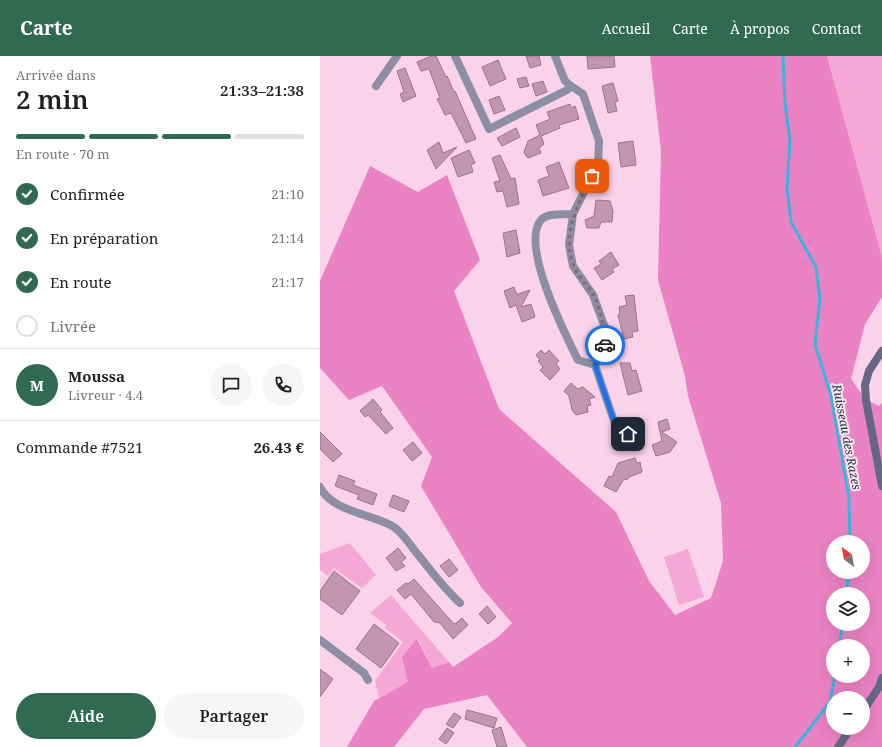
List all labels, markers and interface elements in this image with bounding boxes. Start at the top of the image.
text: Carte [20,15,73,41]
text: Accueil [602,19,650,38]
text: Carte [672,19,708,38]
text: À propos [730,19,790,38]
text: Contact [812,19,862,38]
text: Arrivée dans [16,66,96,84]
text: 21:33–21:38 [220,80,304,100]
text: 2 min [16,81,89,117]
text: En route · 70 m [16,145,109,163]
pin [575,159,609,193]
icon: bag [581,165,603,187]
icon: check [16,183,38,205]
text: Confirmée [50,184,125,204]
text: 21:10 [271,185,304,203]
icon: check [16,227,38,249]
text: En préparation [50,228,159,248]
text: 21:14 [271,229,304,247]
icon: check [16,271,38,293]
text: En route [50,272,111,292]
text: 21:17 [271,273,304,291]
text: Livrée [50,316,96,336]
courier [585,325,625,365]
icon: car [594,334,616,356]
button: chat [210,364,252,406]
button: phone [262,364,304,406]
text: Moussa [68,366,125,386]
text: M [30,375,44,395]
water label: Ruisseau des Razes [828,382,866,492]
text: Livreur · 4.4 [68,386,143,404]
pin [611,417,645,451]
icon: home [617,423,639,445]
text: Commande #7521 [16,437,143,457]
text: 26.43 € [253,437,304,457]
north arrow [826,535,870,579]
map controls [826,535,870,735]
button: layers [826,587,870,631]
button: + [826,639,870,683]
button: − [826,691,870,735]
button: Aide [16,693,156,739]
button: Partager [164,693,304,739]

